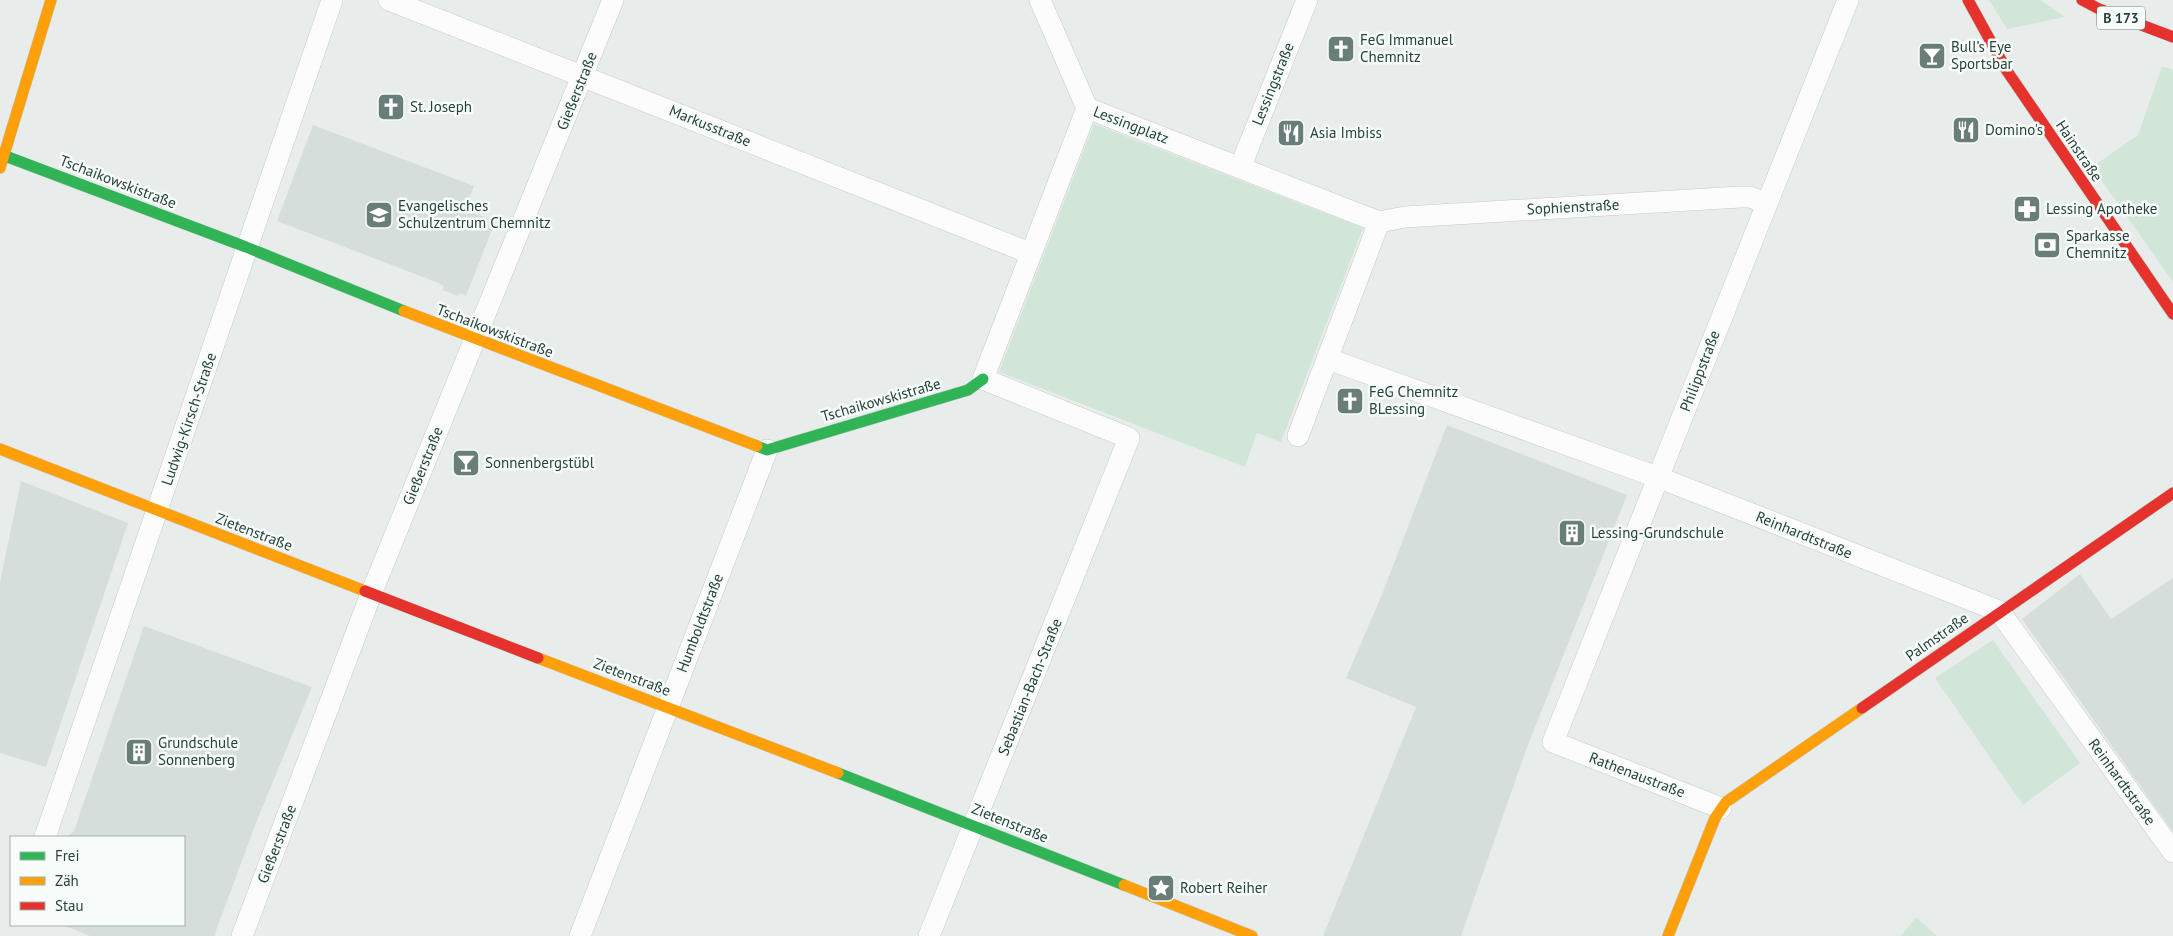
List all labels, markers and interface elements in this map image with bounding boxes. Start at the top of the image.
road number: B 173 [2097,7,2145,30]
place label: FeG Immanuel Chemnitz [1360,30,1454,66]
church icon: FeG Immanuel Chemnitz [1326,34,1356,64]
place label: Bull’s Eye Sportsbar [1951,37,2013,73]
street label: Lessingstraße [1247,40,1298,128]
bar icon: Bull’s Eye Sportsbar [1917,41,1947,71]
street label: Gießerstraße [552,49,601,133]
church icon: St. Joseph [376,92,406,122]
place label: St. Joseph [410,97,472,116]
street label: Markusstraße [667,101,754,151]
street label: Lessingplatz [1091,101,1172,148]
restaurant icon: Domino's [1951,115,1981,145]
street label: Hainstraße [2052,116,2107,185]
restaurant icon: Asia Imbiss [1276,118,1306,148]
place label: Domino's [1985,120,2043,139]
place label: Asia Imbiss [1310,123,1382,142]
street label: Tschaikowskistraße [57,151,179,213]
pharmacy icon: Lessing Apotheke [2012,194,2042,224]
street label: Sophienstraße [1526,195,1620,218]
place label: Evangelisches Schulzentrum Chemnitz [398,196,551,232]
place label: Lessing Apotheke [2046,199,2157,218]
school or university icon: Evangelisches Schulzentrum Chemnitz [364,200,394,230]
place label: Sparkasse Chemnitz [2066,226,2130,262]
bank icon: Sparkasse Chemnitz [2032,230,2062,260]
street label: Tschaikowskistraße [434,300,556,362]
street label: Philippstraße [1675,327,1724,414]
street label: Ludwig-Kirsch-Straße [157,350,220,488]
street label: Tschaikowskistraße [819,373,943,426]
place label: FeG Chemnitz BLessing [1369,382,1458,418]
church icon: FeG Chemnitz BLessing [1335,386,1365,416]
street label: Gießerstraße [398,424,447,508]
bar icon: Sonnenbergstübl [451,448,481,478]
place label: Sonnenbergstübl [485,453,595,472]
street label: Reinhardtstraße [1753,507,1855,563]
street label: Zietenstraße [213,508,295,555]
building icon: Lessing-Grundschule [1557,518,1587,548]
place label: Lessing-Grundschule [1591,523,1724,542]
street label: Humboldtstraße [672,571,727,675]
street label: Palmstraße [1902,608,1972,665]
street label: Sebastian-Bach-Straße [993,615,1066,758]
street label: Zietenstraße [591,653,673,700]
place label: Grundschule Sonnenberg [158,733,238,769]
street label: Reinhardtstraße [2085,735,2160,829]
building icon: Grundschule Sonnenberg [124,737,154,767]
street label: Rathenaustraße [1586,748,1688,802]
street label: Zietenstraße [969,799,1051,847]
street label: Gießerstraße [253,802,300,886]
legend [10,836,185,926]
text: Frei [55,846,80,865]
text: Zäh [55,871,79,890]
place icon: Robert Reiher [1146,873,1176,903]
place label: Robert Reiher [1180,878,1267,897]
text: Stau [55,896,84,915]

